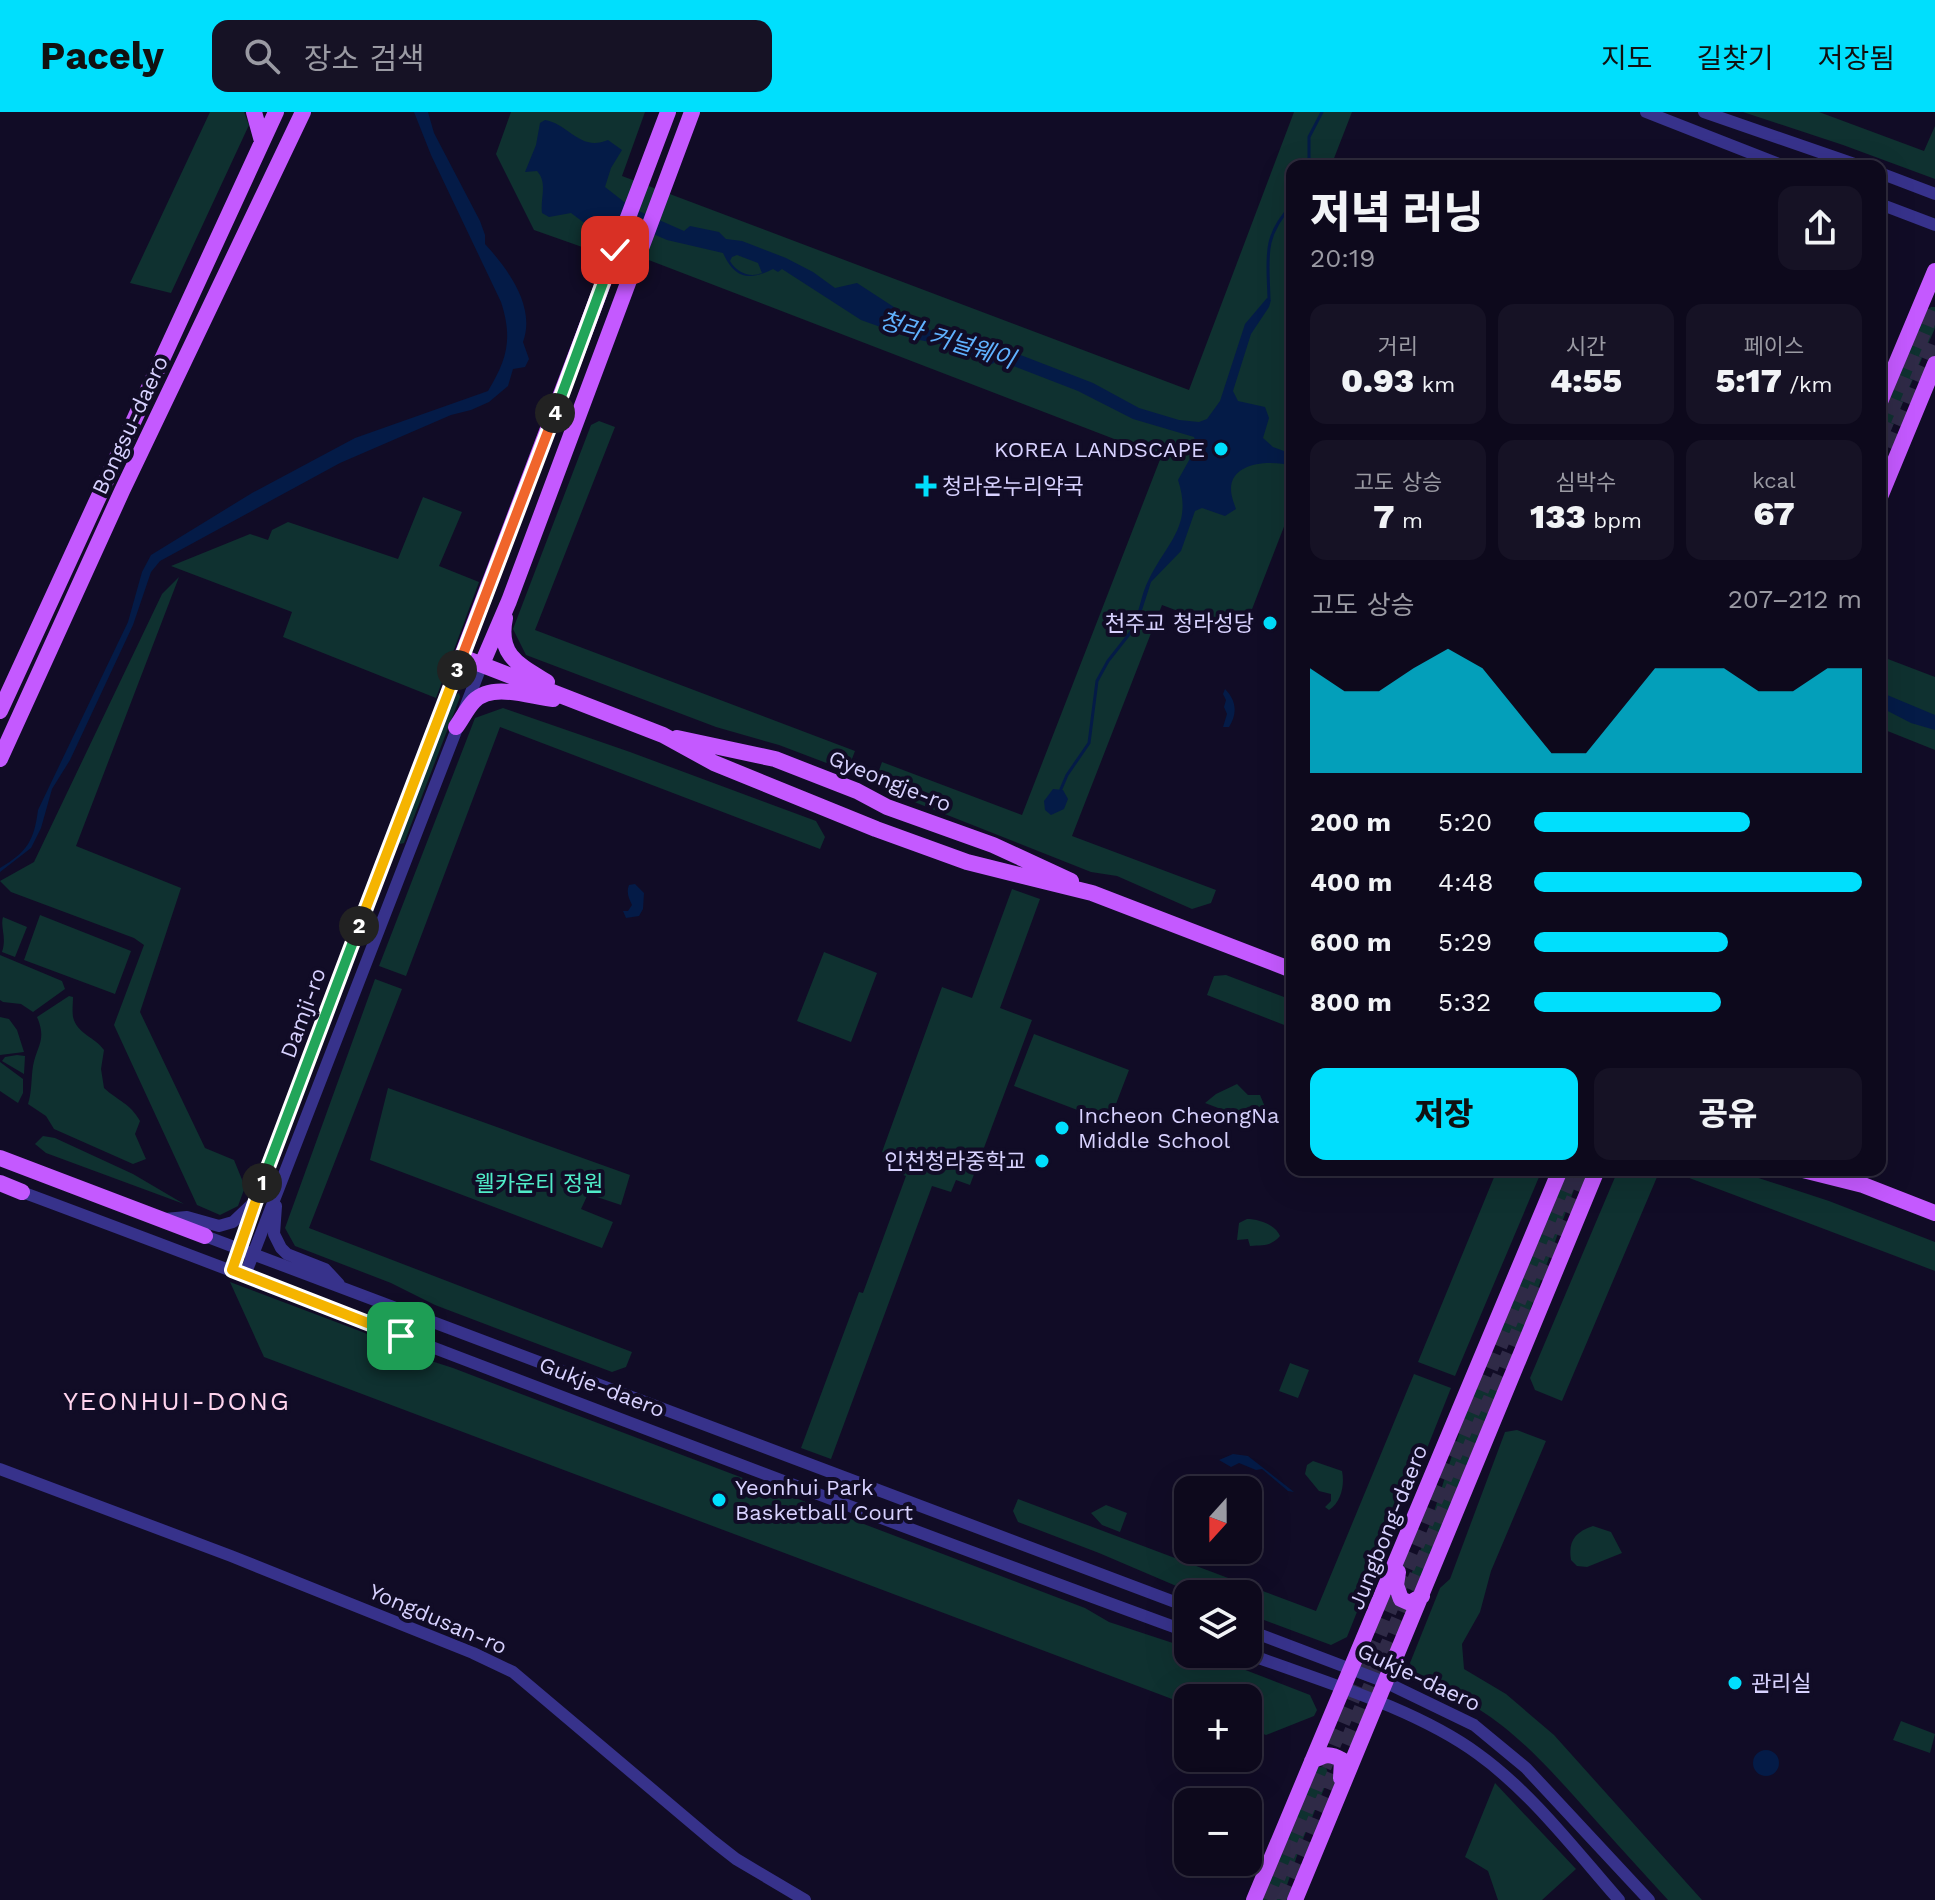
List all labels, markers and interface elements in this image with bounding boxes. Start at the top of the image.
search box [212,20,772,92]
text: Pacely [40,34,164,78]
icon: search [240,34,284,78]
text: 장소 검색 [304,41,425,76]
text: 지도 [1601,42,1652,75]
text: 길찾기 [1696,42,1774,75]
text: 저장됨 [1818,42,1895,75]
button: share [1778,186,1862,270]
text: 저녁 러닝 [1310,187,1484,239]
pin [581,216,649,284]
icon: check [593,228,637,272]
text: 20:19 [1310,243,1375,273]
water label: 청라 커널웨이 [876,306,1020,374]
text: 거리 [1378,334,1418,359]
text: 시간 [1566,334,1606,359]
text: 페이스 [1744,334,1804,359]
street label: Bongsu-daero [87,352,173,498]
text: 0.93 [1341,360,1414,400]
text: 4:55 [1550,360,1622,400]
text: 5:17 [1715,360,1782,400]
text: km [1414,372,1455,397]
text: /km [1782,372,1833,397]
pin: 4 [535,393,575,433]
text: 4 [548,400,562,425]
place label: KOREA LANDSCAPE [994,437,1205,462]
marker: KOREA LANDSCAPE [1212,440,1230,458]
text: kcal [1752,468,1796,493]
text: 고도 상승 [1354,470,1442,495]
text: 심박수 [1556,470,1616,495]
place label: 청라온누리약국 [942,474,1084,499]
marker: 청라온누리약국 [917,477,935,495]
text: 67 [1753,493,1795,533]
text: 7 [1373,496,1394,536]
text: 133 [1530,496,1586,536]
text: m [1394,508,1423,533]
text: bpm [1586,508,1642,533]
text: 207–212 m [1728,584,1862,614]
text: 고도 상승 [1310,590,1415,620]
place label: 천주교 청라성당 [1105,611,1254,636]
marker: 천주교 청라성당 [1261,614,1279,632]
pin: 3 [437,650,477,690]
text: 3 [450,657,464,682]
street label: Gyeongje-ro [825,745,955,817]
text: 200 m [1310,807,1391,837]
text: 5:20 [1438,807,1492,837]
text: 400 m [1310,867,1392,897]
text: 4:48 [1438,867,1493,897]
pin: 2 [339,906,379,946]
text: 2 [352,913,366,938]
text: 600 m [1310,927,1391,957]
text: 5:29 [1438,927,1492,957]
street label: Damji-ro [275,965,331,1061]
text: 800 m [1310,987,1392,1017]
text: 5:32 [1438,987,1491,1017]
button: 저장 [1310,1068,1578,1160]
button: 공유 [1594,1068,1862,1160]
place label: Incheon CheongNa Middle School [1078,1103,1279,1153]
marker: Incheon CheongNa Middle School [1053,1119,1071,1137]
place label: 인천청라중학교 [884,1149,1026,1174]
marker: 인천청라중학교 [1033,1152,1051,1170]
pin: 1 [242,1163,282,1203]
text: 1 [257,1170,267,1195]
park label: 웰카운티 정원 [475,1171,603,1196]
pin [367,1302,435,1370]
icon: arrive [379,1314,423,1358]
street label: Gukje-daero [536,1352,668,1422]
district label: YEONHUI-DONG [63,1386,291,1416]
street label: Jungbong-daero [1344,1441,1432,1613]
place label: Yeonhui Park Basketball Court [735,1475,913,1525]
north arrow [1174,1476,1262,1564]
map controls [1174,1476,1262,1876]
marker: Yeonhui Park Basketball Court [710,1491,728,1509]
street label: Yongdusan-ro [365,1579,511,1659]
button: layers [1174,1580,1262,1668]
street label: Gukje-daero [1354,1638,1484,1716]
place label: 관리실 [1751,1671,1812,1696]
marker: 관리실 [1726,1674,1744,1692]
button: + [1174,1684,1262,1772]
button: − [1174,1788,1262,1876]

